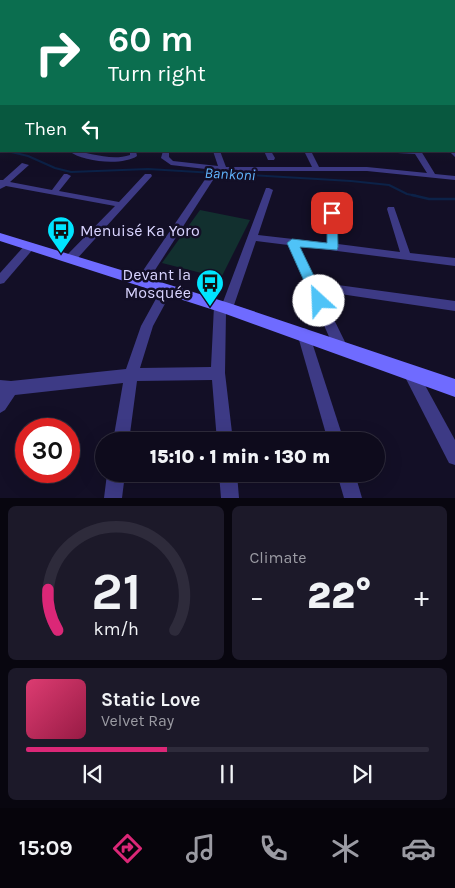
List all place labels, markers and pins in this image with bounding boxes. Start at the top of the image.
pin [311,192,353,234]
bus stop icon: Menuisé Ka Yoro [46,215,76,254]
place label: Menuisé Ka Yoro [80,221,200,240]
place label: Devant la Mosquée [123,265,191,302]
bus stop icon: Devant la Mosquée [195,268,225,307]

